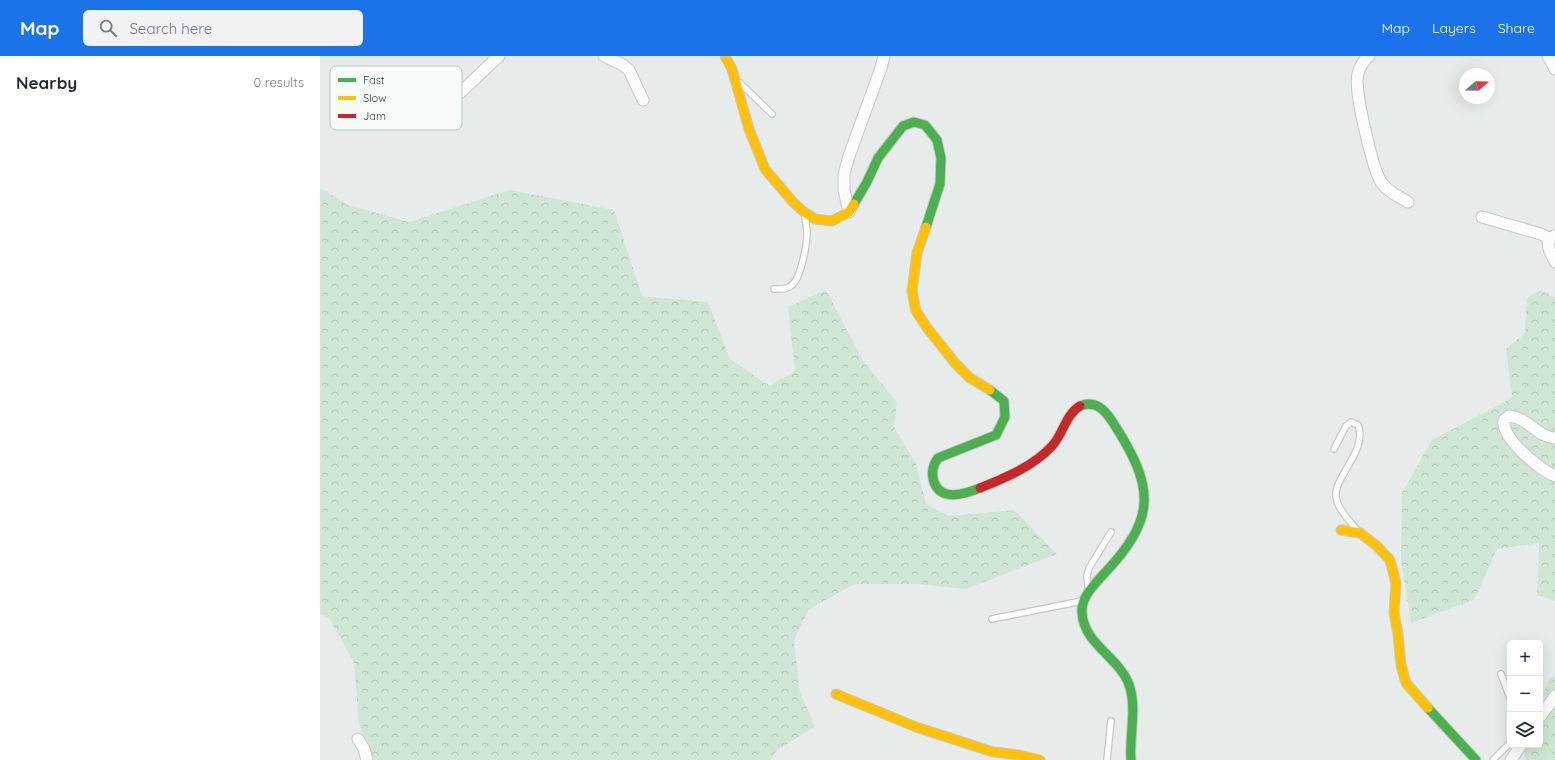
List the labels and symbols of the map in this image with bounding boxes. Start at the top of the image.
legend [330,66,462,130]
north arrow [1459,68,1495,104]
text: Fast [363,73,385,87]
text: Slow [363,91,387,105]
text: Jam [363,109,386,123]

